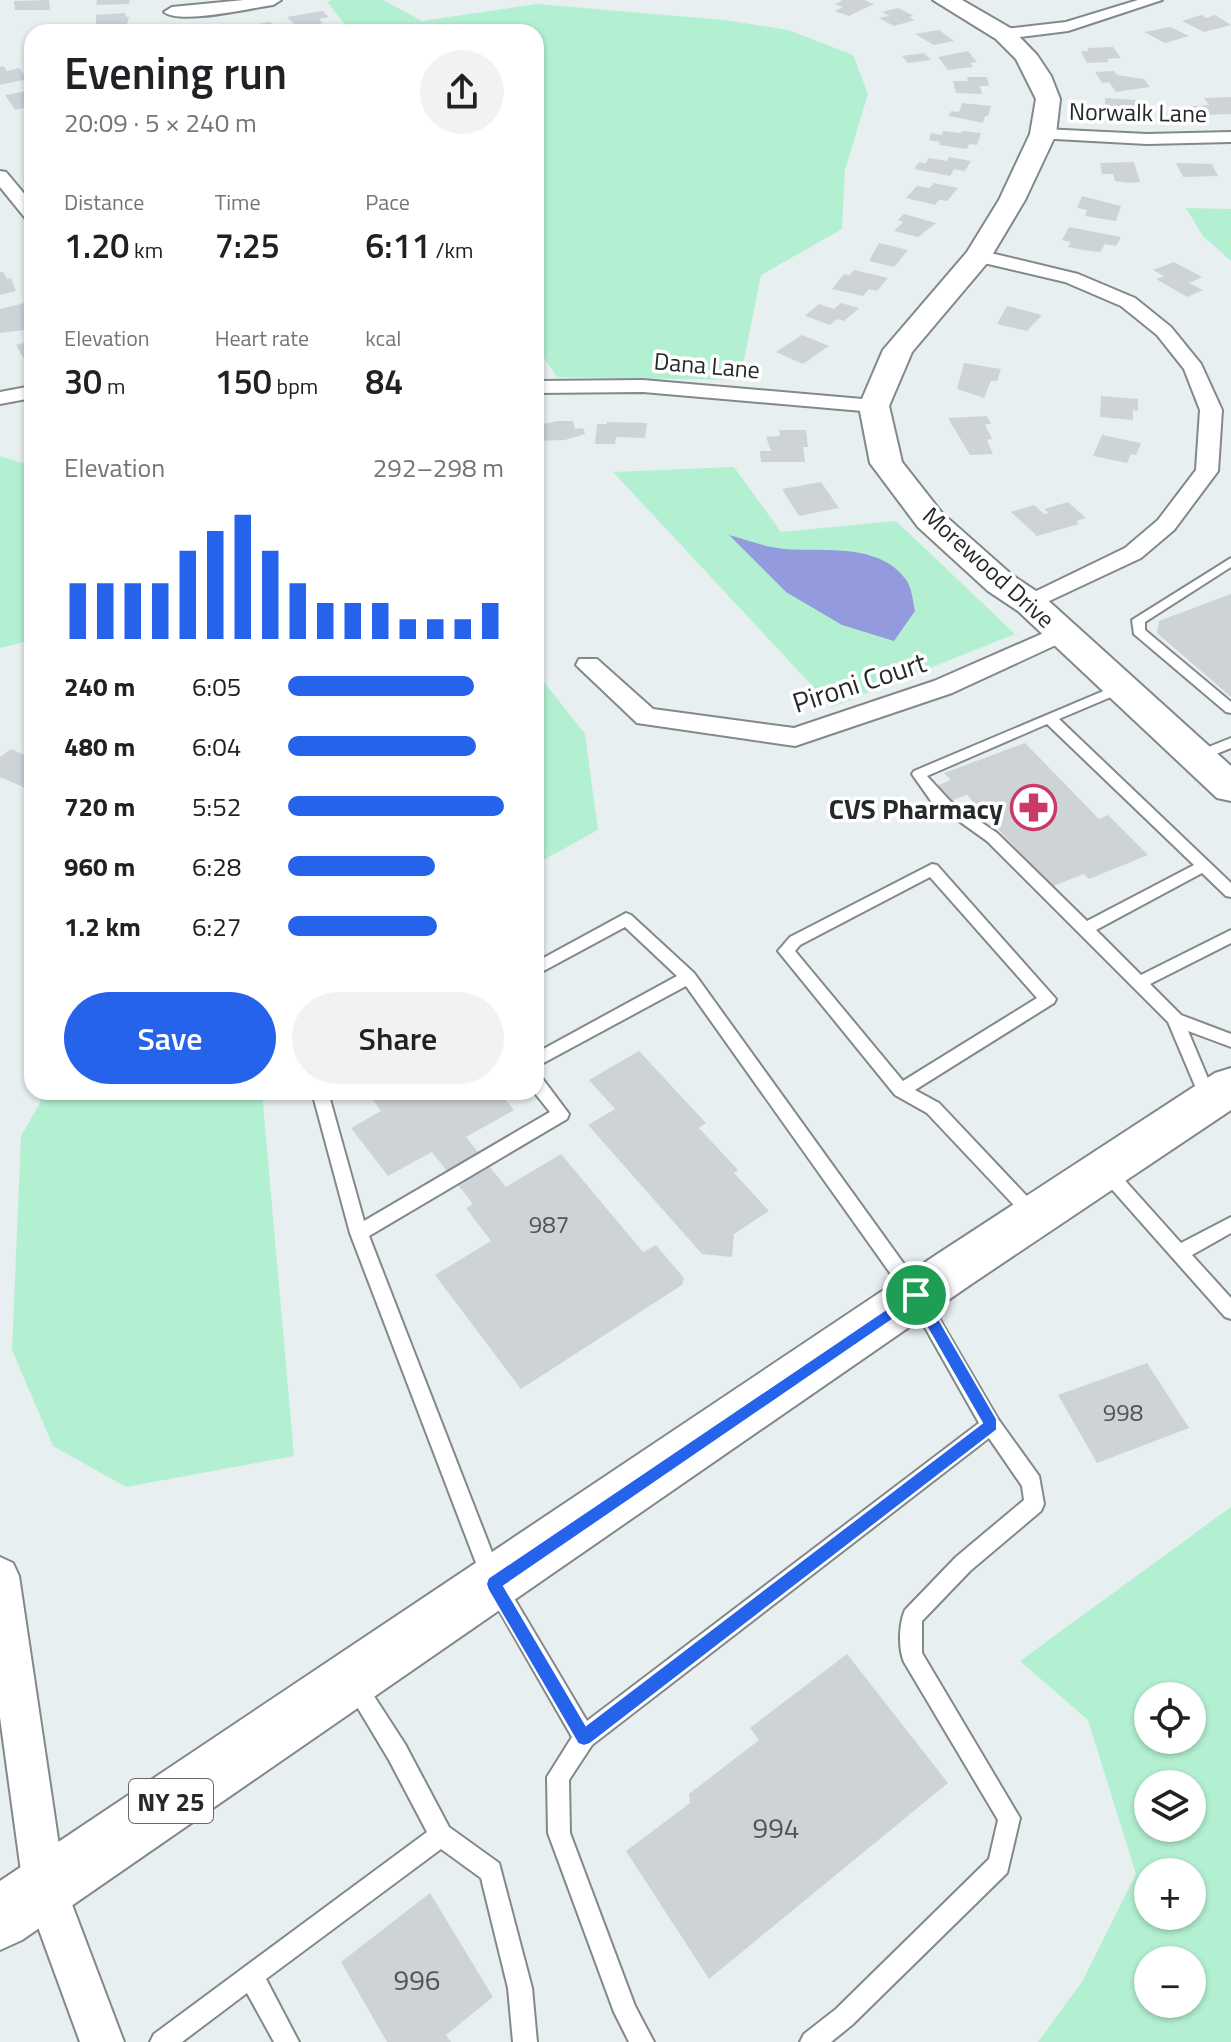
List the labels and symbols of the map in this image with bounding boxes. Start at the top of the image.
street label: Norwalk Lane [1069,93,1207,131]
street label: Dana Lane [653,342,761,388]
street label: Morewood Drive [915,498,1063,636]
street label: Pironi Court [787,640,932,724]
pharmacy icon: CVS Pharmacy [1010,784,1058,832]
place label: CVS Pharmacy [829,787,1003,830]
house number: 987 [529,1206,569,1242]
pin [882,1261,950,1329]
house number: 998 [1103,1394,1143,1430]
road number: NY 25 [129,1779,213,1823]
house number: 994 [752,1806,800,1849]
house number: 996 [393,1958,441,2001]

